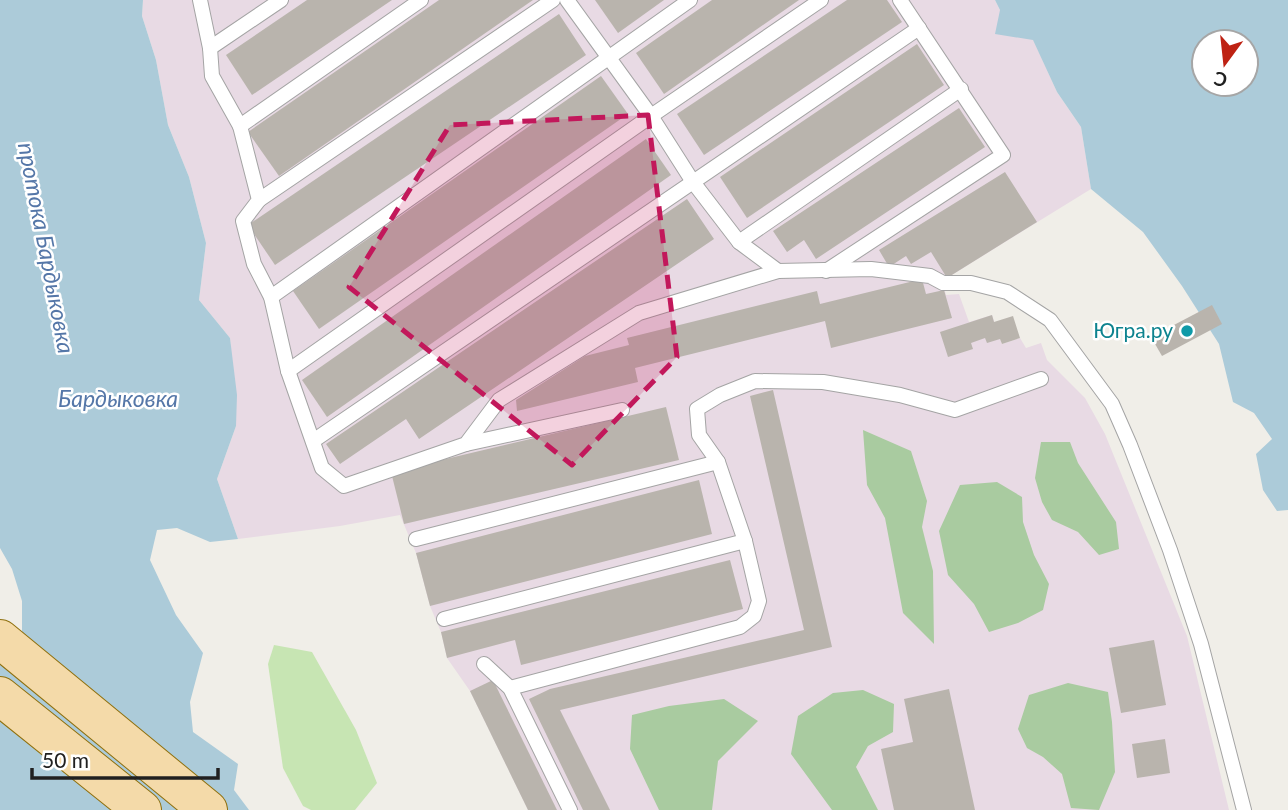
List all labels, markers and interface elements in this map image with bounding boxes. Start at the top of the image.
north arrow [1190,28,1260,98]
text: С [1211,67,1230,93]
water label: протока Бардыковка [13,140,81,356]
place label: Югра.ру [1093,317,1173,342]
marker: Югра.ру [1179,323,1195,339]
water label: Бардыковка [58,384,178,412]
scale bar [32,736,217,780]
text: 50 m [42,747,89,772]

